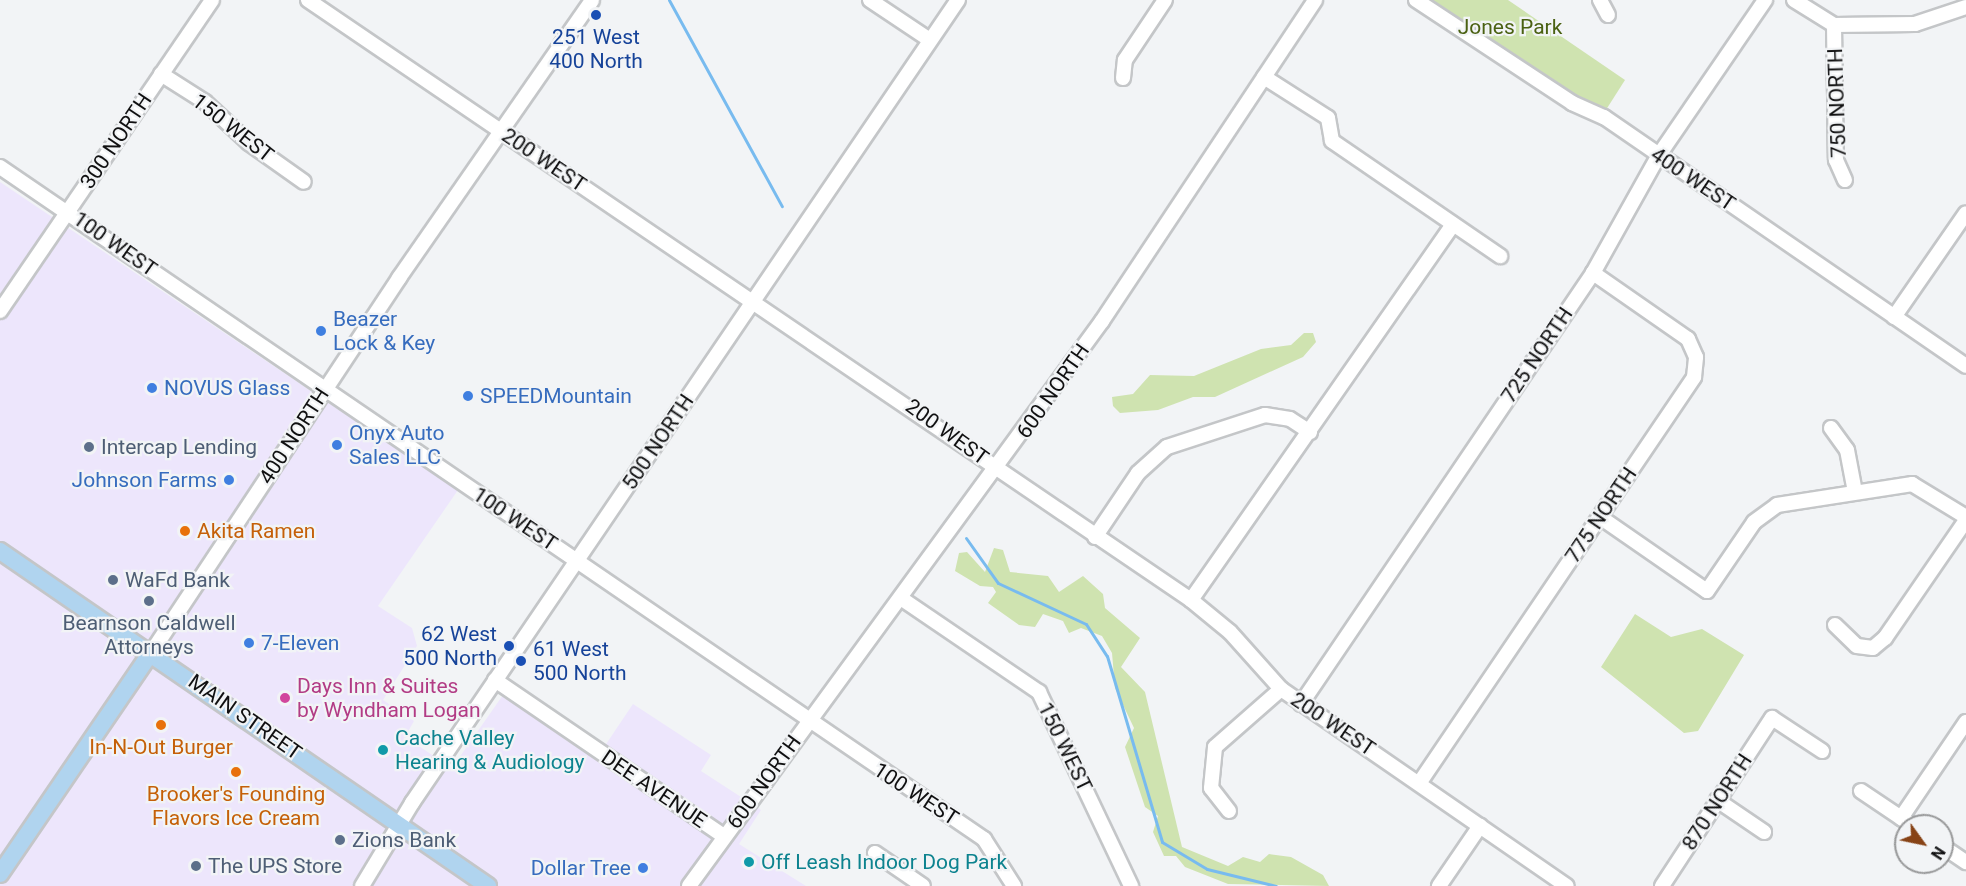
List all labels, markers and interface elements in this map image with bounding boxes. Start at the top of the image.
marker: 251 West 400 North [589,8,603,22]
park label: Jones Park [1458,14,1562,40]
place label: 251 West 400 North [549,24,643,74]
street label: 750 NORTH [1822,48,1852,158]
street label: 300 NORTH [75,88,157,194]
street label: 150 WEST [187,88,279,168]
street label: 200 WEST [497,123,591,197]
street label: 400 WEST [1646,142,1740,216]
street label: 100 WEST [68,206,162,282]
street label: 725 NORTH [1496,302,1578,408]
place label: Beazer Lock & Key [333,306,435,356]
marker: Beazer Lock & Key [314,324,328,338]
street label: 600 NORTH [1011,339,1095,443]
place label: NOVUS Glass [164,375,290,401]
marker: NOVUS Glass [145,381,159,395]
street label: 400 NORTH [254,383,334,489]
place label: SPEEDMountain [480,383,632,409]
marker: SPEEDMountain [461,389,475,403]
street label: 500 NORTH [617,389,699,495]
street label: 200 WEST [901,394,993,470]
place label: Onyx Auto Sales LLC [349,420,444,470]
place label: Intercap Lending [101,434,257,460]
marker: Onyx Auto Sales LLC [330,438,344,452]
marker: Intercap Lending [82,440,96,454]
street label: 775 NORTH [1560,462,1642,568]
place label: Johnson Farms [72,467,217,493]
marker: Johnson Farms [222,473,236,487]
street label: 100 WEST [468,482,562,556]
place label: Akita Ramen [197,518,315,544]
marker: Akita Ramen [178,524,192,538]
place label: WaFd Bank [125,567,230,593]
marker: WaFd Bank [106,573,120,587]
marker: Bearnson Caldwell Attorneys [142,594,156,608]
place label: Bearnson Caldwell Attorneys [62,610,236,660]
place label: 62 West 500 North [403,621,497,671]
place label: 7-Eleven [261,630,339,656]
marker: 7-Eleven [242,636,256,650]
place label: 61 West 500 North [533,636,627,686]
marker: 62 West 500 North [502,639,516,653]
marker: 61 West 500 North [514,654,528,668]
street label: MAIN STREET [183,669,307,765]
place label: Days Inn & Suites by Wyndham Logan [297,673,481,723]
street label: 200 WEST [1286,687,1380,761]
marker: Days Inn & Suites by Wyndham Logan [278,691,292,705]
street label: 150 WEST [1033,698,1097,796]
marker: In-N-Out Burger [154,718,168,732]
place label: Cache Valley Hearing & Audiology [395,725,585,775]
street label: 600 NORTH [722,730,806,834]
place label: In-N-Out Burger [89,734,233,760]
marker: Cache Valley Hearing & Audiology [376,743,390,757]
street label: DEE AVENUE [597,745,711,833]
street label: 870 NORTH [1677,749,1757,855]
street label: 100 WEST [869,757,963,831]
marker: Brooker's Founding Flavors Ice Cream [229,765,243,779]
place label: Brooker's Founding Flavors Ice Cream [147,781,325,831]
north arrow [1894,814,1954,874]
place label: Zions Bank [352,827,456,853]
marker: Zions Bank [333,833,347,847]
text: N [1927,843,1949,863]
place label: Off Leash Indoor Dog Park [761,849,1007,875]
place label: The UPS Store [208,853,342,879]
place label: Dollar Tree [530,855,631,881]
marker: Off Leash Indoor Dog Park [742,855,756,869]
marker: The UPS Store [189,859,203,873]
marker: Dollar Tree [636,861,650,875]

